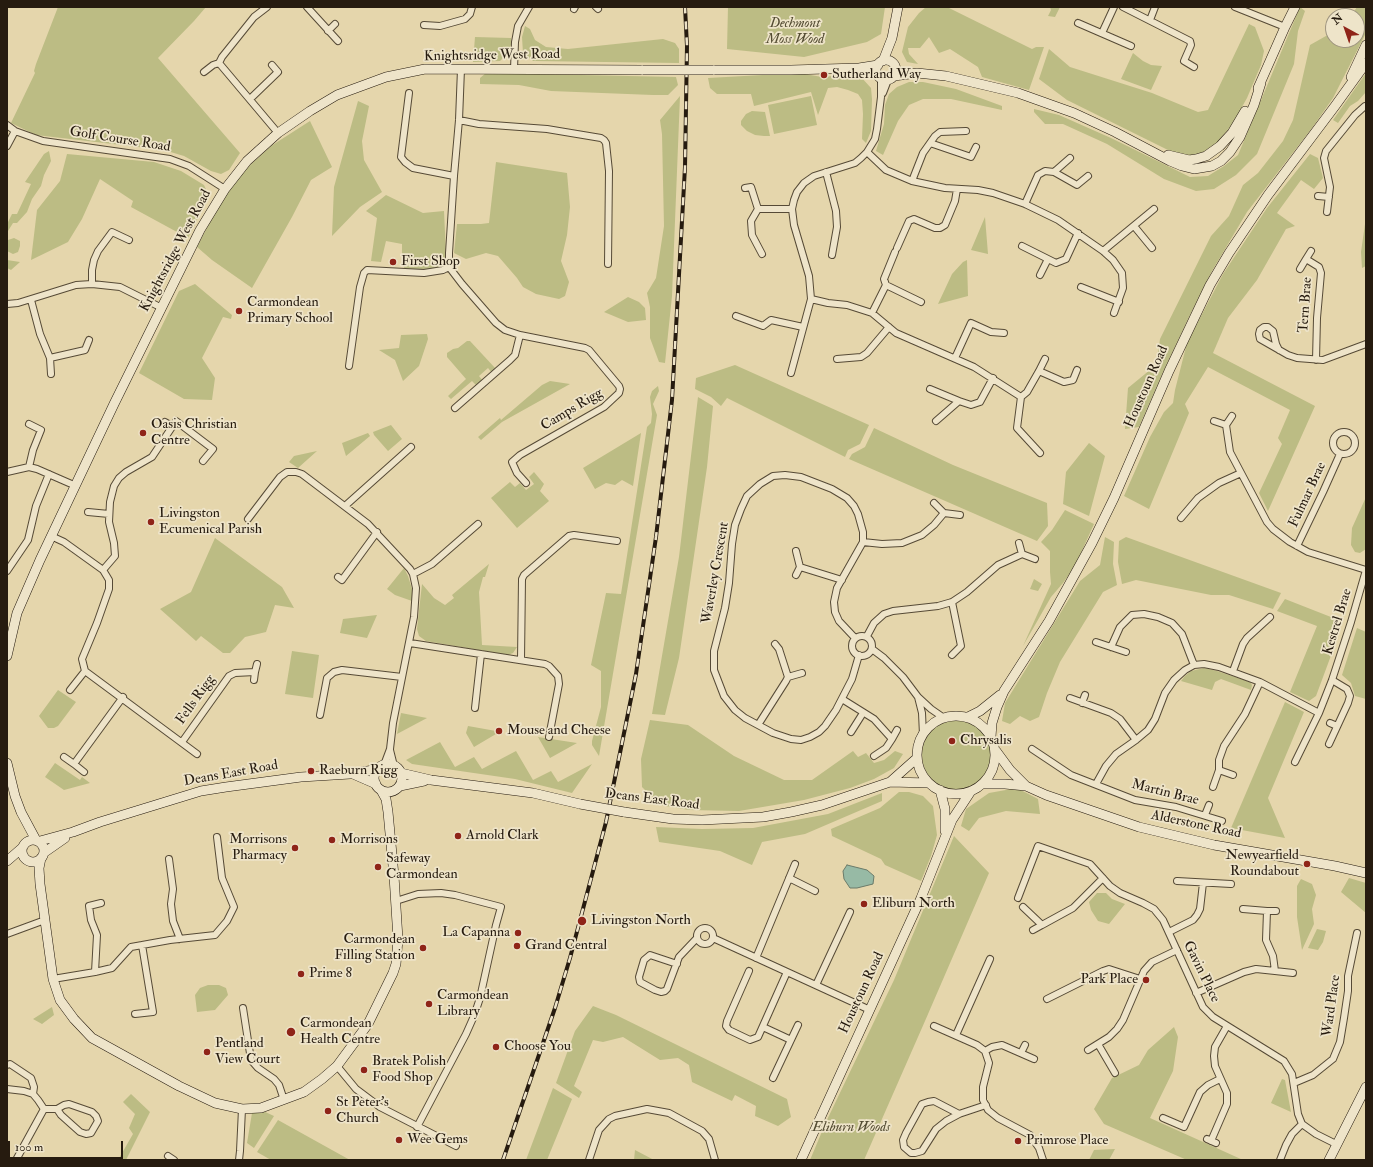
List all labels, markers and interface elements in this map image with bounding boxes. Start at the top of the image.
north arrow [1325,8,1365,48]
text: N [1330,11,1346,27]
park label: Dechmont Moss Wood [766,16,824,48]
street label: Knightsridge West Road [424,46,560,66]
place label: Sutherland Way [832,67,921,83]
marker: Sutherland Way [819,70,829,80]
street label: Golf Course Road [68,124,172,156]
street label: Knightsridge West Road [137,187,215,315]
place label: First Shop [401,254,460,270]
marker: First Shop [388,257,398,267]
street label: Tern Brae [1296,277,1316,333]
place label: Carmondean Primary School [247,295,333,328]
marker: Carmondean Primary School [234,306,244,316]
street label: Houstoun Road [1121,343,1173,431]
street label: Camps Rigg [538,385,606,435]
place label: Oasis Christian Centre [151,417,237,450]
marker: Oasis Christian Centre [138,428,148,438]
street label: Fulmar Brae [1286,460,1330,530]
place label: Livingston Ecumenical Parish [159,506,262,538]
marker: Livingston Ecumenical Parish [146,517,156,527]
street label: Waverley Crescent [699,521,733,625]
street label: Kestrel Brae [1320,587,1356,657]
street label: Fells Rigg [173,672,219,728]
place label: Mouse and Cheese [507,723,611,739]
marker: Mouse and Cheese [494,726,504,736]
place label: Chrysalis [960,733,1012,749]
marker: Chrysalis [947,736,957,746]
street label: Deans East Road [183,757,279,791]
place label: Raeburn Rigg [319,763,398,779]
marker: Raeburn Rigg [306,766,316,776]
street label: Martin Brae [1130,777,1200,809]
street label: Deans East Road [604,786,700,814]
street label: Alderstone Road [1149,807,1243,843]
place label: Arnold Clark [466,828,539,844]
marker: Arnold Clark [453,831,463,841]
place label: Morrisons Pharmacy [229,832,287,864]
place label: Morrisons [340,832,398,848]
marker: Morrisons [327,835,337,845]
marker: Morrisons Pharmacy [290,843,300,853]
place label: Newyearfield Roundabout [1225,848,1299,880]
place label: Safeway Carmondean [386,851,458,884]
marker: Newyearfield Roundabout [1302,859,1312,869]
marker: Safeway Carmondean [373,862,383,872]
place label: Eliburn North [872,896,955,912]
marker: Eliburn North [859,899,869,909]
place label: Livingston North [591,913,691,929]
marker: Livingston North [576,915,588,927]
place label: La Capanna [442,925,510,941]
marker: La Capanna [513,928,523,938]
place label: Carmondean Filling Station [334,932,415,964]
place label: Grand Central [525,938,607,954]
street label: Gavin Place [1179,939,1223,1005]
marker: Grand Central [512,941,522,951]
marker: Carmondean Filling Station [418,943,428,953]
street label: Houstoun Road [836,950,888,1036]
place label: Prime 8 [309,966,352,982]
marker: Prime 8 [296,969,306,979]
place label: Park Place [1081,972,1138,988]
street label: Ward Place [1319,974,1345,1038]
marker: Park Place [1141,975,1151,985]
place label: Carmondean Library [437,988,509,1020]
marker: Carmondean Library [424,999,434,1009]
place label: Carmondean Health Centre [300,1016,380,1048]
marker: Carmondean Health Centre [285,1026,297,1038]
place label: Pentland View Court [215,1036,280,1068]
place label: Choose You [504,1039,571,1055]
marker: Choose You [491,1042,501,1052]
marker: Pentland View Court [202,1047,212,1057]
place label: Bratek Polish Food Shop [372,1054,446,1086]
marker: Bratek Polish Food Shop [359,1065,369,1075]
place label: St Peter's Church [336,1095,389,1128]
marker: St Peter's Church [323,1106,333,1116]
park label: Eliburn Woods [812,1120,890,1136]
place label: Wee Gems [407,1132,468,1148]
scale bar [10,1133,125,1159]
place label: Primrose Place [1026,1133,1108,1149]
marker: Wee Gems [394,1135,404,1145]
marker: Primrose Place [1013,1136,1023,1146]
text: 100 m [15,1140,43,1155]

